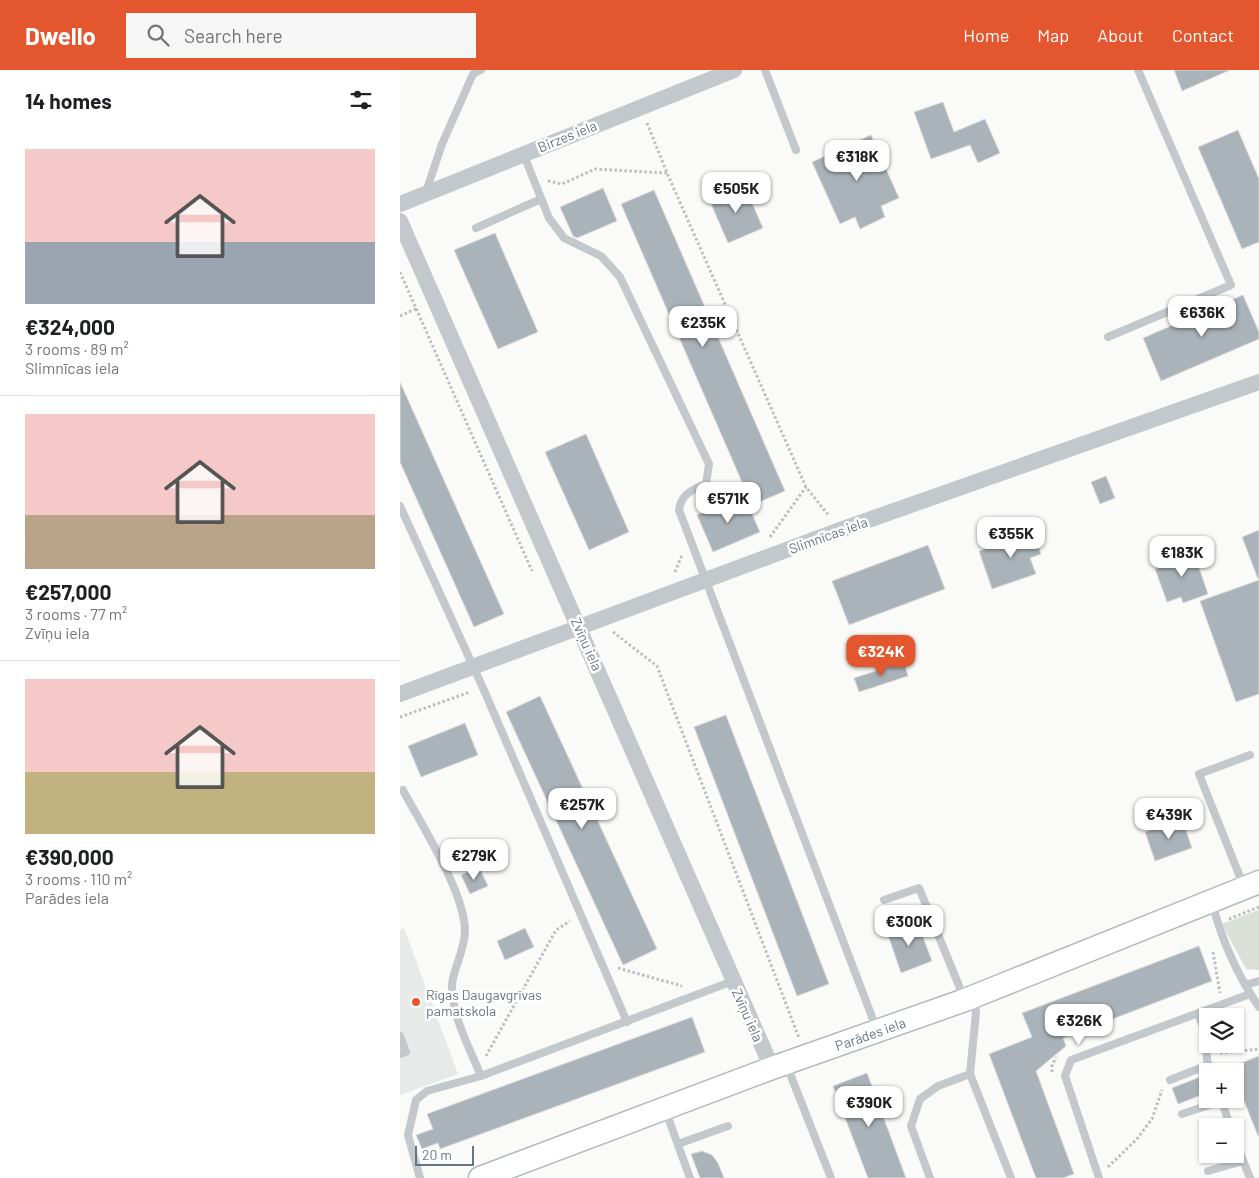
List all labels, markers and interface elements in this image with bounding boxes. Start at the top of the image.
search box [126,13,476,58]
text: Dwello [25,21,96,50]
icon: search [144,21,172,49]
text: Search here [184,24,283,47]
text: Home [963,24,1009,46]
text: Map [1037,24,1069,46]
text: About [1097,24,1144,46]
text: Contact [1172,24,1234,46]
icon: filters [347,86,375,114]
text: 14 homes [25,88,112,113]
street label: Birzes iela [535,117,599,155]
pin: €318K [822,140,892,182]
text: €318K [835,146,879,165]
pin: €505K [701,172,771,214]
text: €505K [713,178,759,197]
icon: home [155,181,245,271]
pin: €636K [1167,296,1237,338]
text: €636K [1179,302,1225,321]
pin: €235K [668,306,738,348]
text: €235K [680,312,726,331]
text: €324,000 [25,314,115,339]
text: 3 rooms · 89 m² [25,339,129,358]
text: Slimnīcas iela [25,358,119,377]
icon: home [155,447,245,537]
pin: €571K [693,482,763,524]
text: €571K [707,488,749,507]
street label: Slimnīcas iela [786,513,870,557]
pin: €355K [976,516,1046,559]
text: €355K [988,523,1034,542]
pin: €183K [1147,536,1217,578]
text: €183K [1160,542,1204,561]
text: €257,000 [25,579,111,604]
text: 3 rooms · 77 m² [25,604,127,623]
street label: Zvīņu iela [568,615,606,673]
text: Zvīņu iela [25,623,90,642]
pin: €324K [846,634,916,677]
text: €324K [857,641,905,660]
icon: home [155,712,245,802]
pin: €257K [547,788,617,830]
text: €257K [559,794,605,813]
pin: €439K [1134,798,1204,840]
text: €439K [1146,804,1192,823]
pin: €279K [439,838,509,881]
text: €390,000 [25,844,114,869]
text: €279K [451,845,497,864]
text: 3 rooms · 110 m² [25,869,132,888]
text: Parādes iela [25,888,109,907]
pin: €300K [874,904,944,947]
text: €300K [885,911,933,930]
place label: Rīgas Daugavgrīvas pamatskola [426,986,542,1019]
street label: Zvīņu iela [729,986,767,1044]
marker: Rīgas Daugavgrīvas pamatskola [410,996,422,1008]
pin: €326K [1044,1004,1114,1046]
map controls [1199,1008,1244,1163]
button: layers [1199,1008,1244,1053]
text: €326K [1056,1010,1102,1029]
street label: Parādes iela [833,1013,908,1054]
button: + [1199,1063,1244,1108]
pin: €390K [834,1086,904,1128]
text: €390K [846,1092,892,1111]
button: − [1199,1118,1244,1163]
scale bar [415,1143,474,1166]
text: 20 m [422,1146,452,1163]

